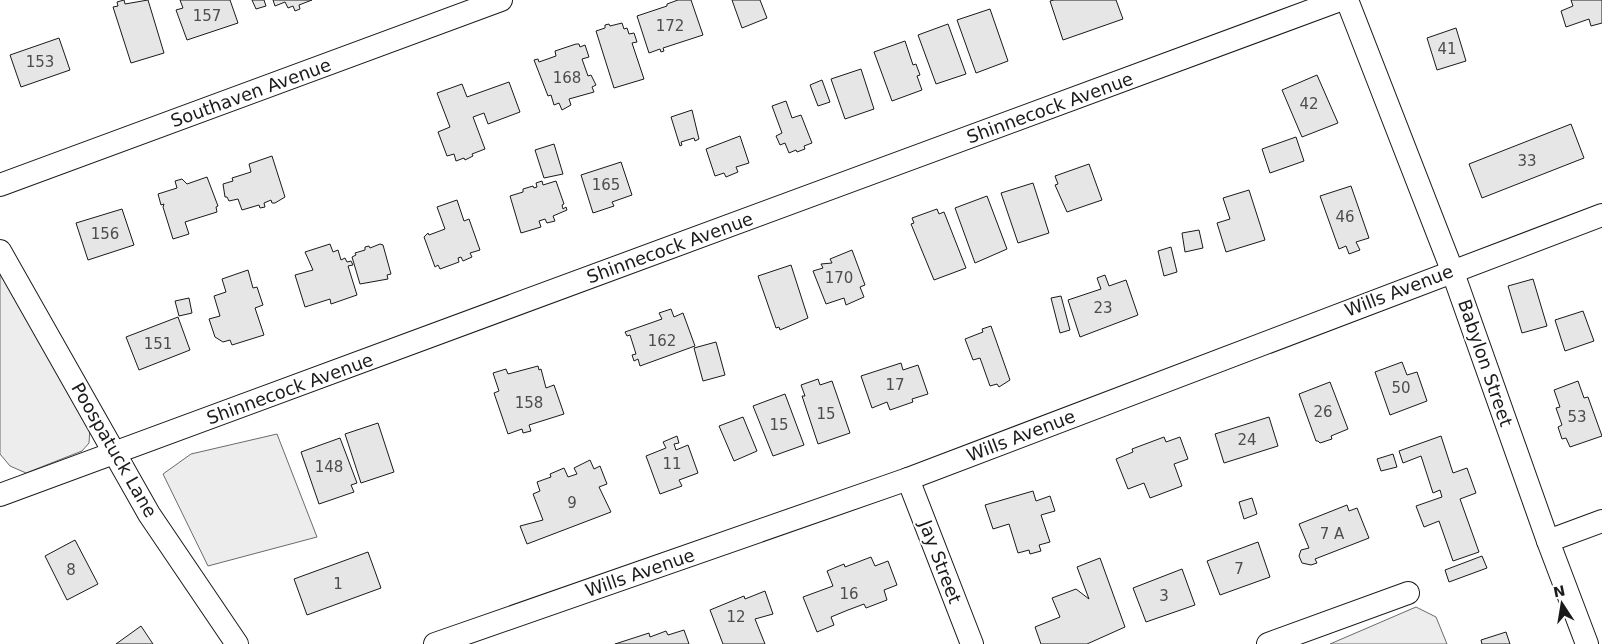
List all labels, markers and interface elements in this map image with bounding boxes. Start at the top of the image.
house number: 157 [193,7,221,25]
house number: 172 [656,17,684,35]
house number: 41 [1437,40,1457,58]
house number: 153 [26,53,54,71]
street label: Southaven Avenue [168,54,334,131]
street label: Shinnecock Avenue [964,68,1136,147]
house number: 168 [553,69,581,87]
house number: 42 [1299,95,1319,113]
house number: 33 [1517,152,1537,170]
house number: 165 [592,176,620,194]
street label: Shinnecock Avenue [584,208,756,287]
house number: 46 [1335,208,1355,226]
house number: 156 [91,225,119,243]
street label: Wills Avenue [1342,260,1456,321]
house number: 170 [825,269,853,287]
street label: Babylon Street [1454,296,1517,429]
house number: 23 [1093,299,1113,317]
house number: 162 [648,332,676,350]
house number: 151 [144,335,172,353]
street label: Shinnecock Avenue [204,349,376,428]
house number: 17 [885,376,905,394]
street label: Poospatuck Lane [67,379,162,521]
house number: 50 [1391,379,1411,397]
house number: 158 [515,394,543,412]
house number: 26 [1313,403,1333,421]
house number: 15 [816,405,836,423]
street label: Wills Avenue [964,405,1078,466]
house number: 53 [1567,408,1587,426]
house number: 15 [769,416,789,434]
house number: 24 [1237,431,1257,449]
house number: 11 [662,455,682,473]
house number: 148 [315,458,343,476]
house number: 9 [567,494,577,512]
street label: Jay Street [915,516,966,606]
house number: 7 A [1320,525,1345,543]
street label: Wills Avenue [582,544,697,601]
house number: 7 [1234,560,1244,578]
house number: 8 [66,561,76,579]
house number: 1 [333,575,343,593]
north arrow [1537,579,1587,629]
text: N [1552,582,1567,600]
house number: 16 [839,585,859,603]
house number: 3 [1159,587,1169,605]
house number: 12 [726,608,746,626]

